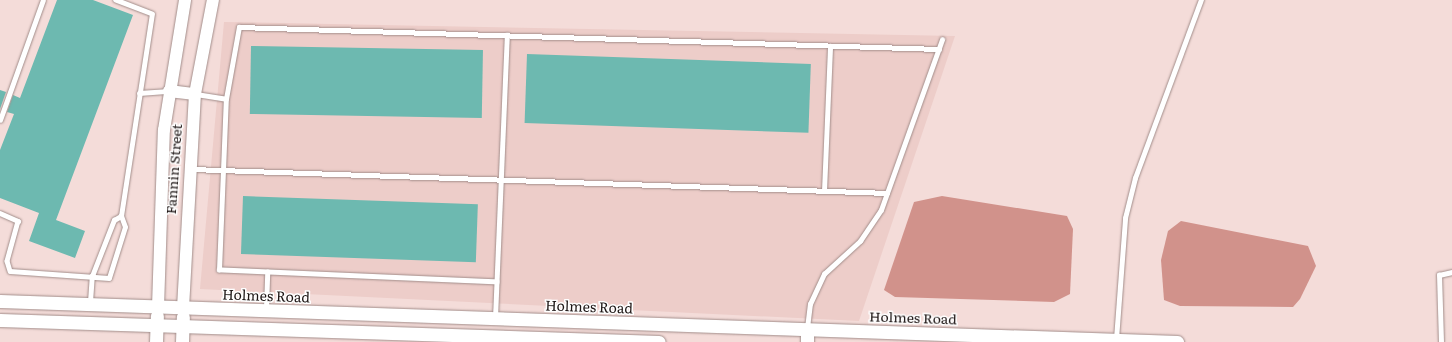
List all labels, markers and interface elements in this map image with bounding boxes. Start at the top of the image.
street label: Fannin Street [161,123,185,215]
street label: Holmes Road [222,285,310,305]
street label: Holmes Road [545,296,633,316]
street label: Holmes Road [869,307,957,327]

